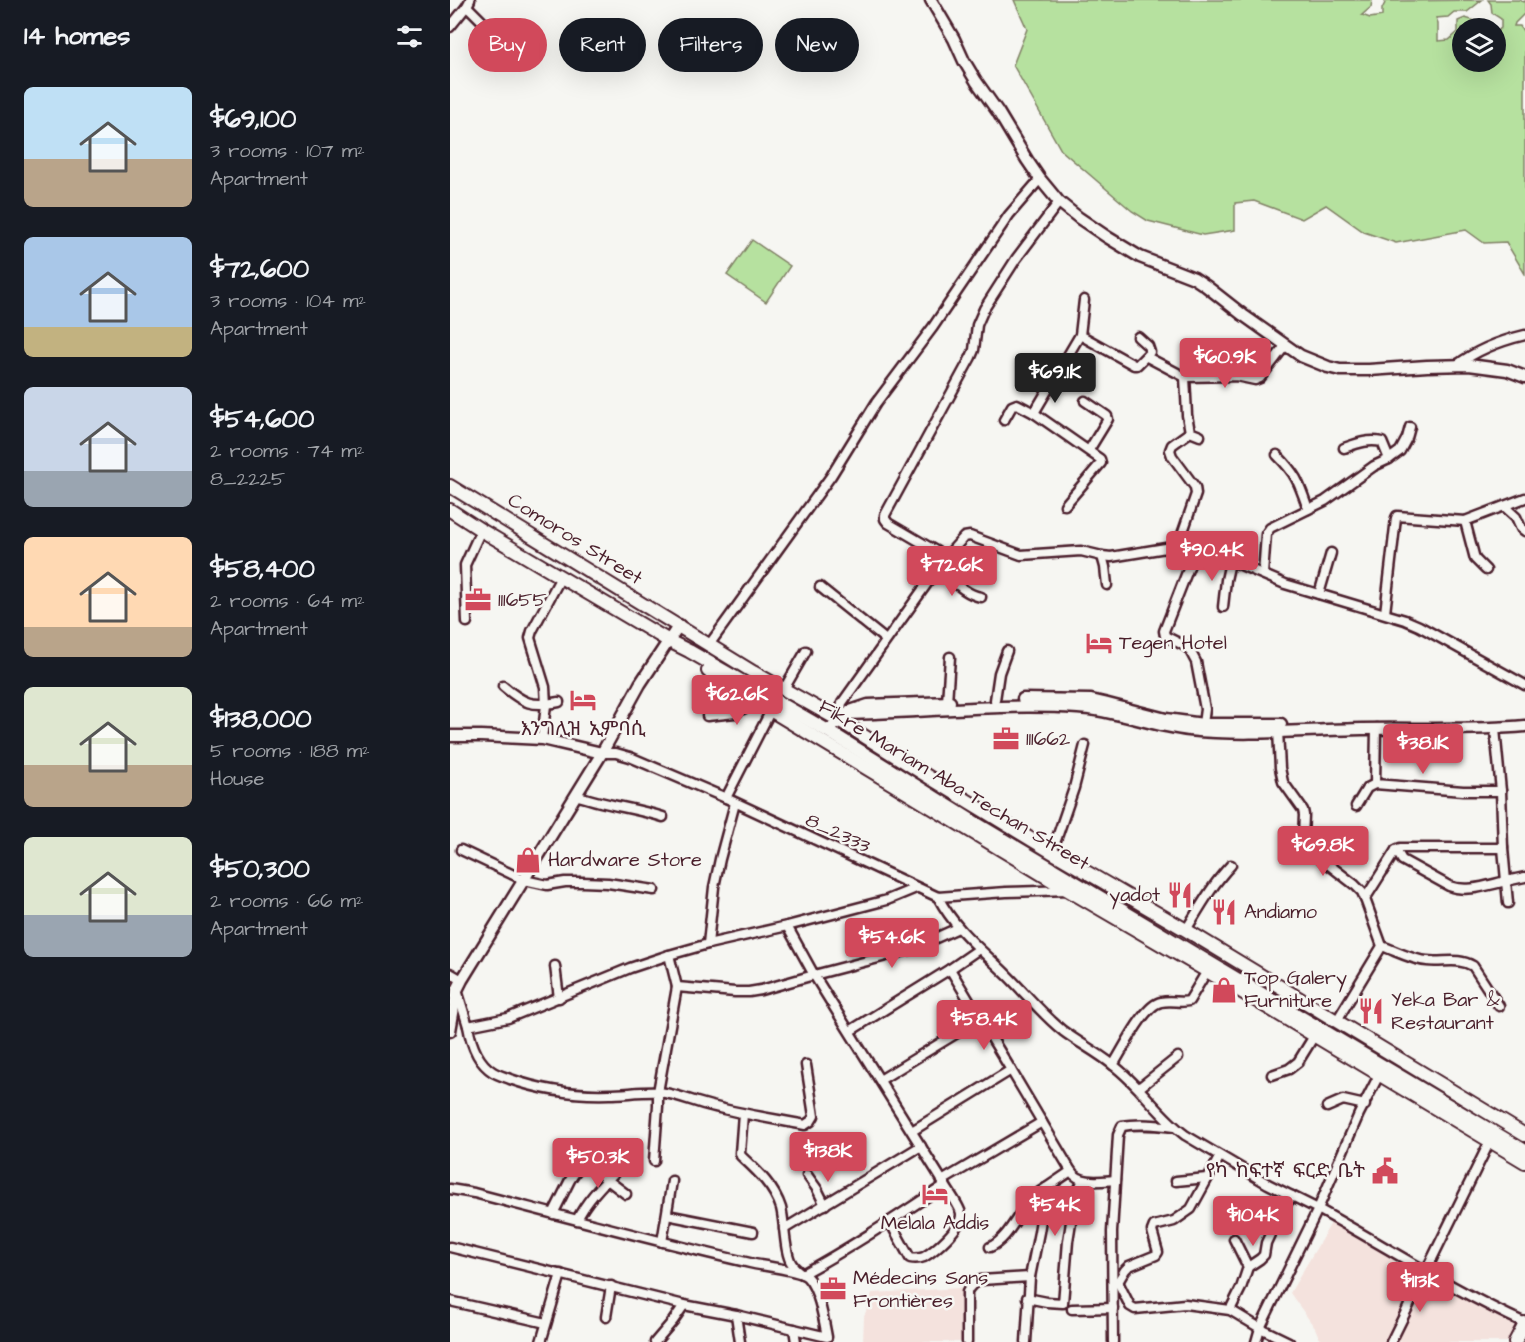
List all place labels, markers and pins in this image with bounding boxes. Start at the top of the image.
pin: $60.9K [1176,338,1274,389]
pin: $69.1K [1006,353,1104,404]
pin: $90.4K [1163,531,1261,582]
pin: $72.6K [903,546,1001,597]
office icon: 111655 [463,585,493,615]
place label: 111655 [498,586,547,614]
hotel icon: Tegen Hotel [1084,628,1114,658]
place label: Tegen Hotel [1119,629,1227,658]
pin: $62.6K [688,675,786,726]
hotel icon: እንግሊዝ ኢምባሲ [568,685,598,715]
place label: እንግሊዝ ኢምባሲ [520,715,646,743]
office icon: 111662 [991,724,1021,754]
pin: $38.1K [1374,724,1472,775]
place label: 111662 [1026,725,1071,753]
pin: $69.8K [1274,826,1372,877]
shop icon: Hardware Store [513,845,543,875]
place label: Hardware Store [548,846,702,874]
restaurant icon: yadot [1165,880,1195,910]
place label: yadot [1109,881,1160,910]
restaurant icon: Andiamo [1209,897,1239,927]
place label: Andiamo [1244,898,1317,926]
pin: $54.6K [843,918,941,969]
place label: Top Galery Furniture [1244,964,1347,1015]
shop icon: Top Galery Furniture [1209,975,1239,1005]
place label: Yeka Bar & Restaurant [1391,986,1500,1037]
restaurant icon: Yeka Bar & Restaurant [1356,996,1386,1026]
pin: $58.4K [935,1000,1033,1051]
pin: $138K [786,1132,870,1183]
pin: $50.3K [549,1138,647,1189]
public building icon: የካ ከፍተኛ ፍርድ ቤት [1370,1156,1400,1186]
place label: የካ ከፍተኛ ፍርድ ቤት [1206,1157,1365,1185]
hotel icon: Melala Addis [920,1179,950,1209]
pin: $54K [1019,1186,1091,1237]
pin: $104K [1211,1196,1295,1247]
place label: Melala Addis [881,1209,989,1237]
pin: $113K [1378,1262,1462,1313]
place label: Médecins Sans Frontières [853,1264,988,1315]
office icon: Médecins Sans Frontières [818,1274,848,1304]

